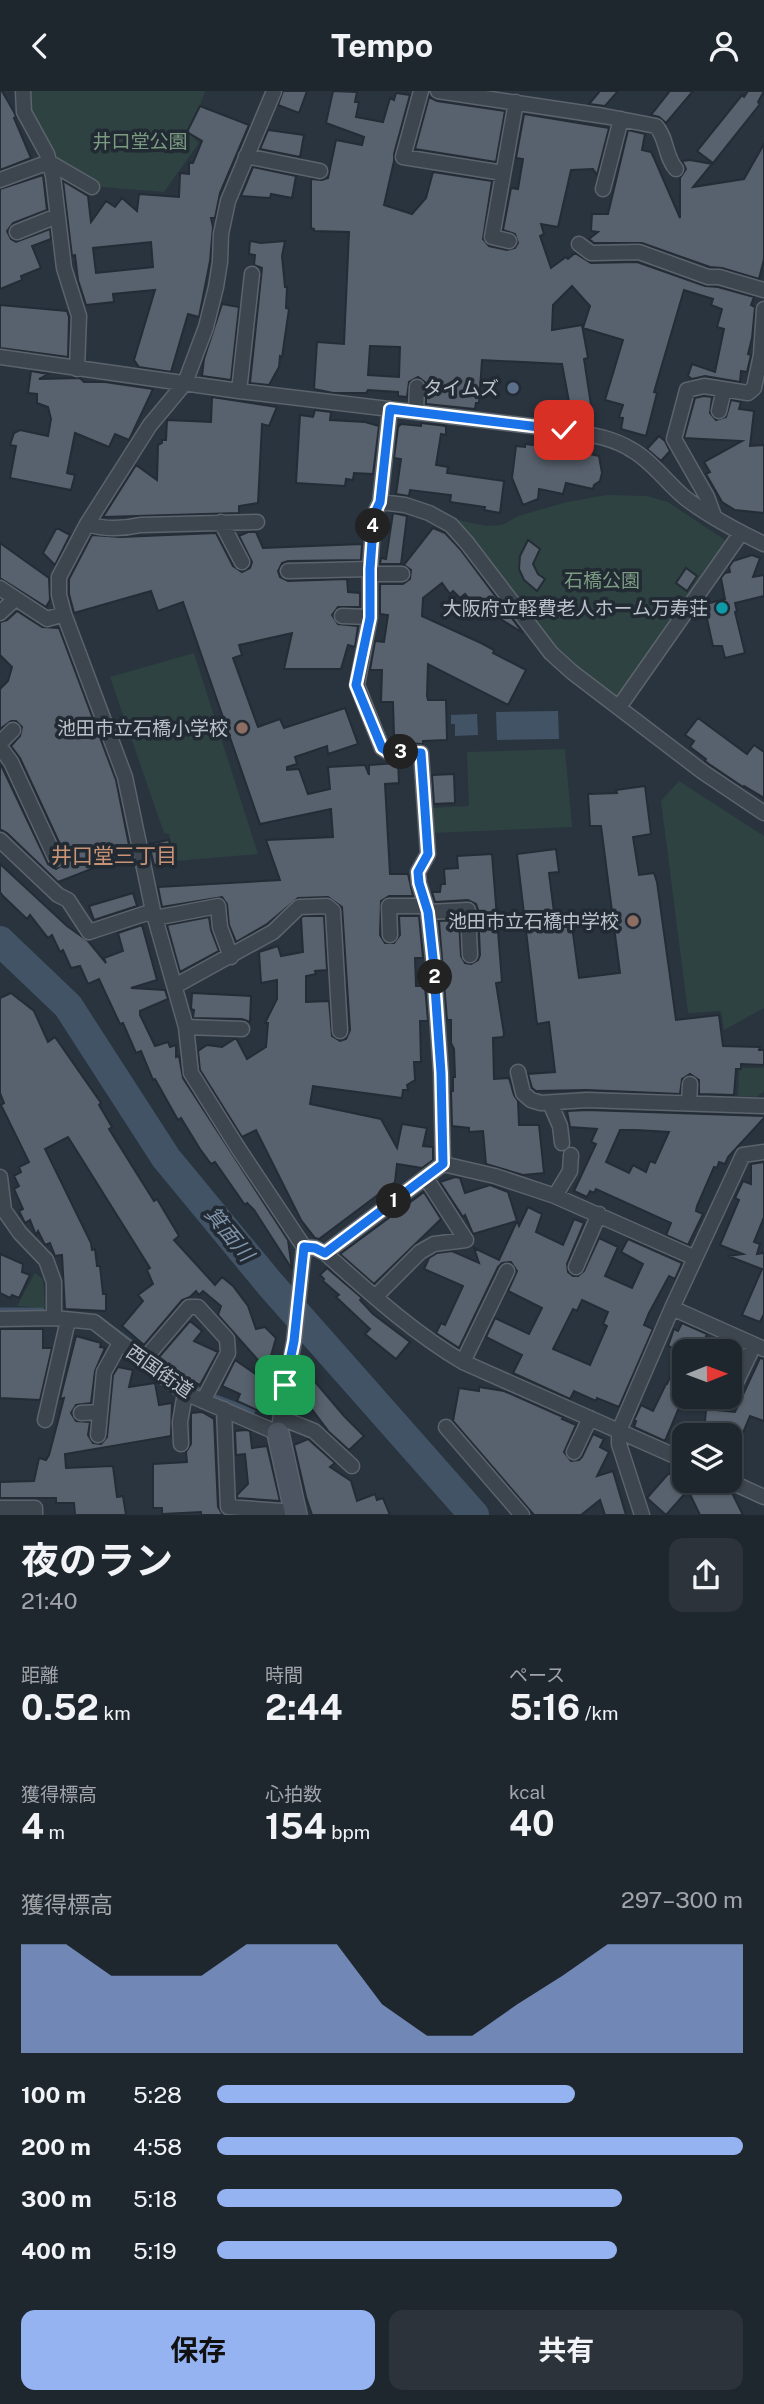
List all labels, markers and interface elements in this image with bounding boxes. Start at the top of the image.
icon: back [21,27,59,65]
text: Tempo [331,27,433,64]
icon: person [705,27,743,65]
park label: 井口堂公園 [92,130,188,152]
place label: タイムズ [423,377,499,399]
marker: タイムズ [505,380,521,396]
pin [534,400,594,460]
icon: check [545,411,583,449]
pin: 4 [356,509,390,543]
text: 4 [366,514,379,536]
park label: 石橋公園 [564,569,640,591]
place label: 大阪府立軽費老人ホーム万寿荘 [443,597,708,619]
marker: 大阪府立軽費老人ホーム万寿荘 [714,600,730,616]
place label: 池田市立石橋小学校 [57,717,228,739]
marker: 池田市立石橋小学校 [234,720,250,736]
pin: 3 [384,735,418,769]
text: 3 [394,740,407,762]
district label: 井口堂三丁目 [51,843,177,868]
place label: 池田市立石橋中学校 [448,910,619,932]
marker: 池田市立石橋中学校 [625,913,641,929]
pin: 2 [418,959,452,994]
text: 2 [428,965,441,987]
pin: 1 [376,1183,412,1219]
text: 1 [389,1189,398,1211]
water label: 箕面川 [200,1201,260,1268]
north arrow [672,1339,742,1409]
map controls [672,1339,742,1493]
street label: 西国街道 [123,1340,197,1402]
pin [255,1355,315,1415]
icon: arrive [266,1366,304,1404]
button: layers [672,1423,742,1493]
text: 夜のラン [21,1538,173,1583]
button: share [669,1538,743,1612]
text: 21:40 [21,1587,78,1614]
text: 距離 [21,1664,59,1686]
text: 時間 [265,1664,303,1686]
text: ペース [509,1664,565,1686]
text: 0.52 [21,1687,99,1728]
text: 2:44 [265,1687,342,1728]
text: 5:16 [509,1687,580,1728]
text: km [99,1702,131,1724]
text: /km [580,1702,619,1724]
text: kcal [509,1781,546,1803]
text: 獲得標高 [21,1783,97,1805]
text: 心拍数 [265,1783,322,1805]
text: 40 [509,1803,555,1844]
text: 4 [21,1806,44,1847]
text: 154 [265,1806,327,1847]
text: m [44,1821,65,1843]
text: bpm [327,1821,370,1843]
text: 297–300 m [621,1886,743,1913]
text: 獲得標高 [21,1891,113,1918]
text: 100 m [21,2081,86,2108]
text: 5:28 [133,2081,182,2108]
text: 200 m [21,2133,91,2160]
text: 4:58 [133,2133,182,2160]
text: 300 m [21,2185,92,2212]
text: 5:18 [133,2185,177,2212]
text: 400 m [21,2237,91,2264]
text: 5:19 [133,2237,177,2264]
button: 保存 [21,2310,375,2390]
button: 共有 [389,2310,743,2390]

